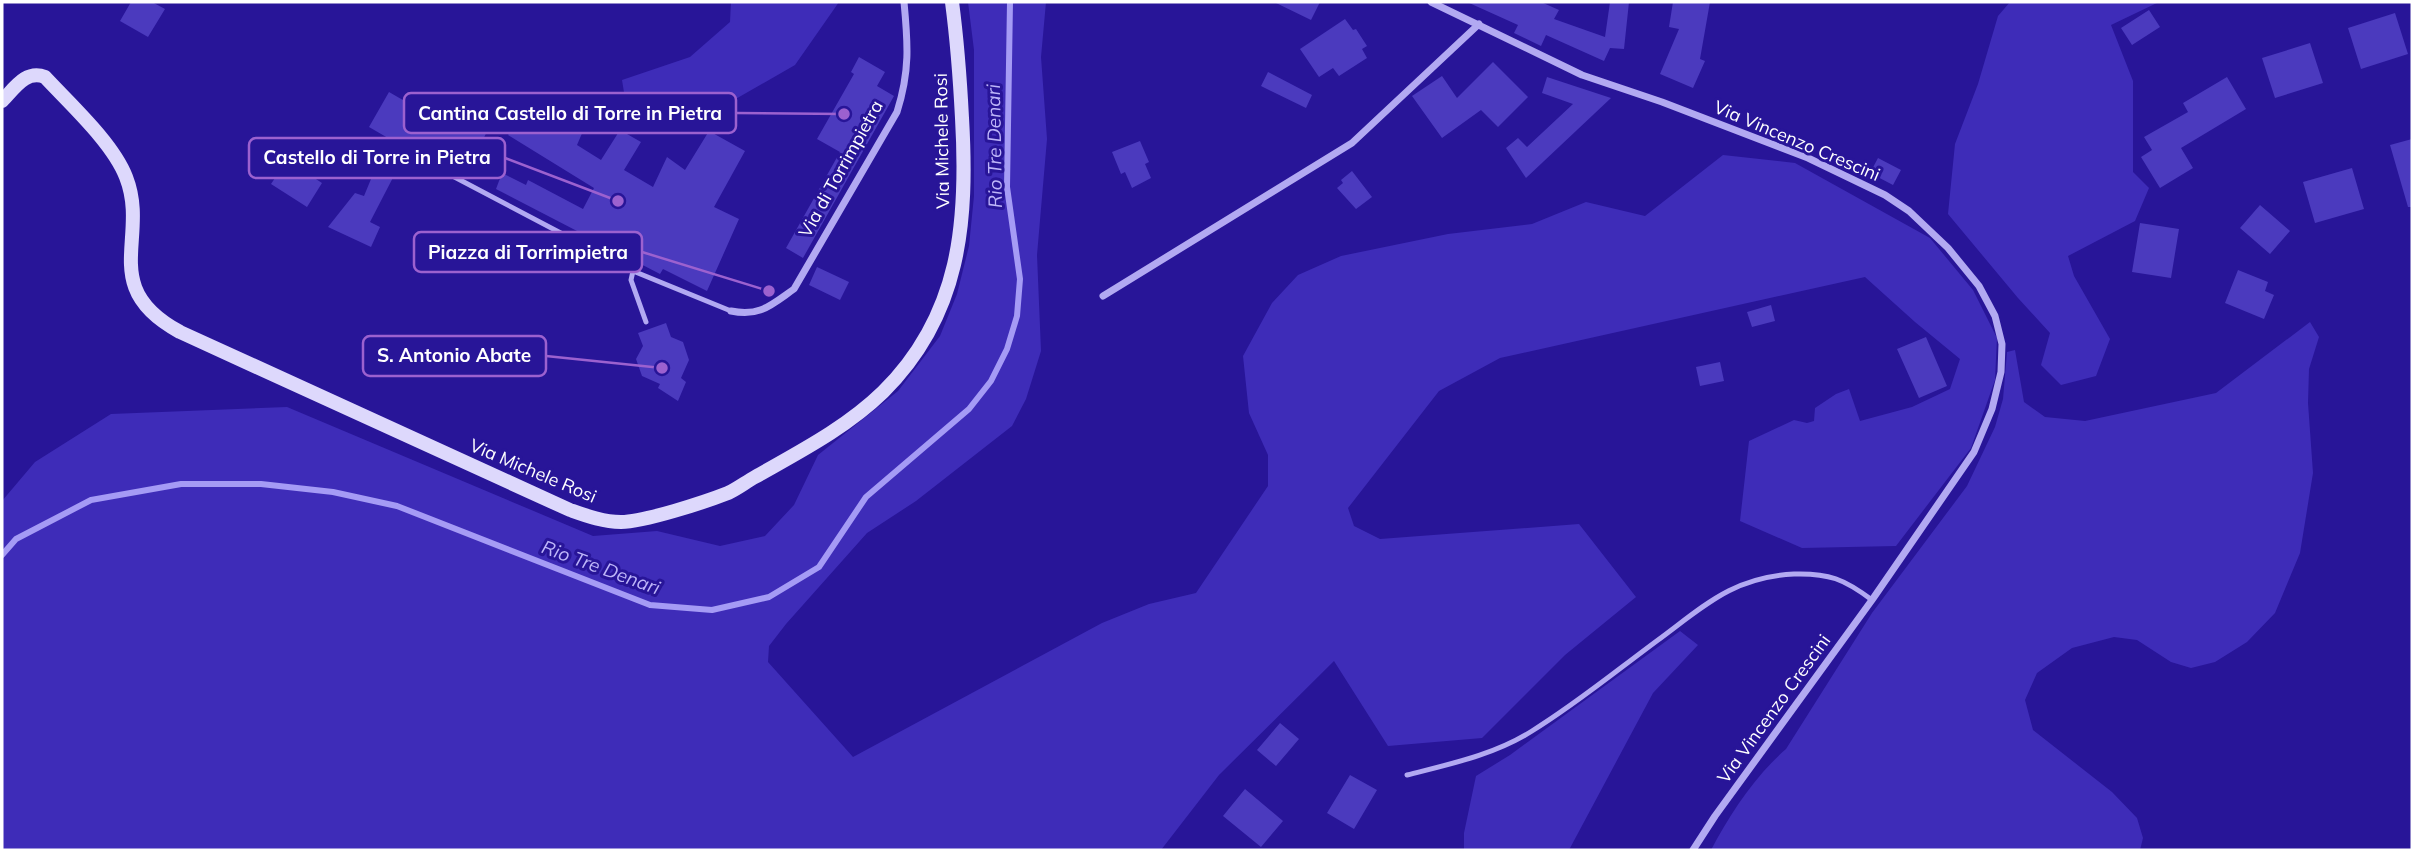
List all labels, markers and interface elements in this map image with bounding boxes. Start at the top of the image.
street label: Via Michele Rosi [929,73,954,209]
water label: Rio Tre Denari [981,83,1007,208]
callout: Cantina Castello di Torre in Pietra [404,93,736,133]
street label: Via Vincenzo Crescini [1711,95,1884,186]
street label: Via di Torrimpietra [793,96,888,241]
text: Cantina Castello di Torre in Pietra [418,101,722,125]
callout: Castello di Torre in Pietra [249,138,505,178]
text: Castello di Torre in Pietra [263,145,491,169]
callout: Piazza di Torrimpietra [414,232,642,272]
text: Piazza di Torrimpietra [428,240,628,264]
callout: S. Antonio Abate [363,336,546,376]
text: S. Antonio Abate [377,343,531,367]
street label: Via Michele Rosi [466,433,600,508]
water label: Rio Tre Denari [539,535,664,600]
street label: Via Vincenzo Crescini [1712,630,1835,788]

